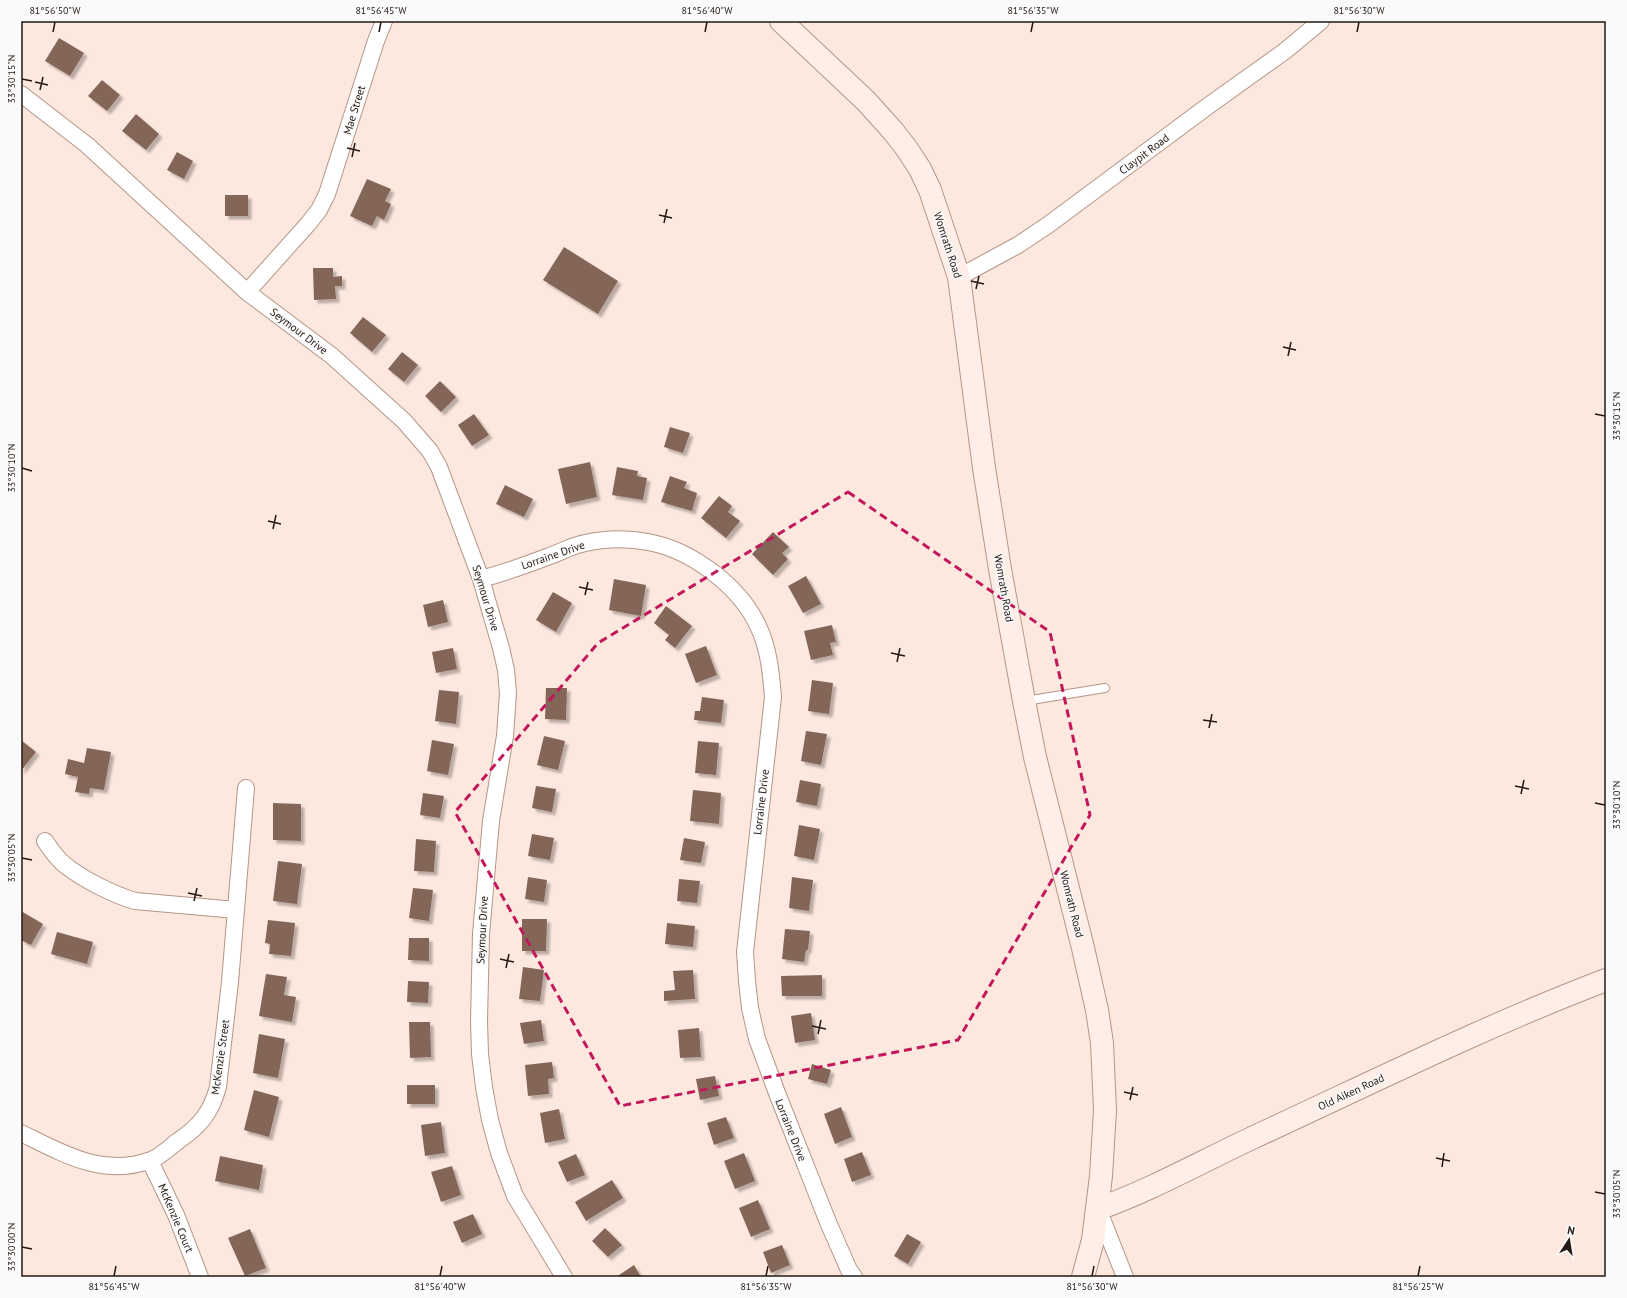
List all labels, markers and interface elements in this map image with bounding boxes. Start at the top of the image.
text: 81°56'50"W [29,4,81,17]
text: 81°56'45"W [355,4,407,17]
text: 81°56'40"W [681,4,733,17]
text: 81°56'35"W [1007,4,1059,17]
text: 81°56'30"W [1333,4,1385,17]
text: 33°30'15"N [5,54,18,104]
street label: Mae Street [340,83,368,136]
street label: Claypit Road [1116,131,1172,177]
street label: Womrath Road [931,210,965,280]
street label: Seymour Drive [267,305,331,357]
text: 33°30'15"N [1610,391,1623,441]
text: 33°30'10"N [5,443,18,493]
street label: Lorraine Drive [520,538,587,572]
street label: Womrath Road [991,553,1017,623]
street label: Seymour Drive [469,563,503,633]
street label: Lorraine Drive [750,768,772,836]
text: 33°30'10"N [1610,780,1623,830]
text: 33°30'05"N [5,833,18,883]
street label: Womrath Road [1057,869,1087,939]
street label: Seymour Drive [473,895,491,965]
street label: McKenzie Street [208,1018,232,1096]
street label: Old Aiken Road [1316,1070,1386,1113]
street label: Lorraine Drive [772,1097,810,1164]
text: 33°30'05"N [1610,1169,1623,1219]
street label: McKenzie Court [155,1182,197,1255]
north arrow [1549,1220,1589,1260]
text: 33°30'00"N [5,1222,18,1272]
text: N [1566,1223,1576,1238]
text: 81°56'45"W [88,1280,140,1293]
text: 81°56'40"W [414,1280,466,1293]
text: 81°56'35"W [740,1280,792,1293]
text: 81°56'30"W [1066,1280,1118,1293]
text: 81°56'25"W [1392,1280,1444,1293]

